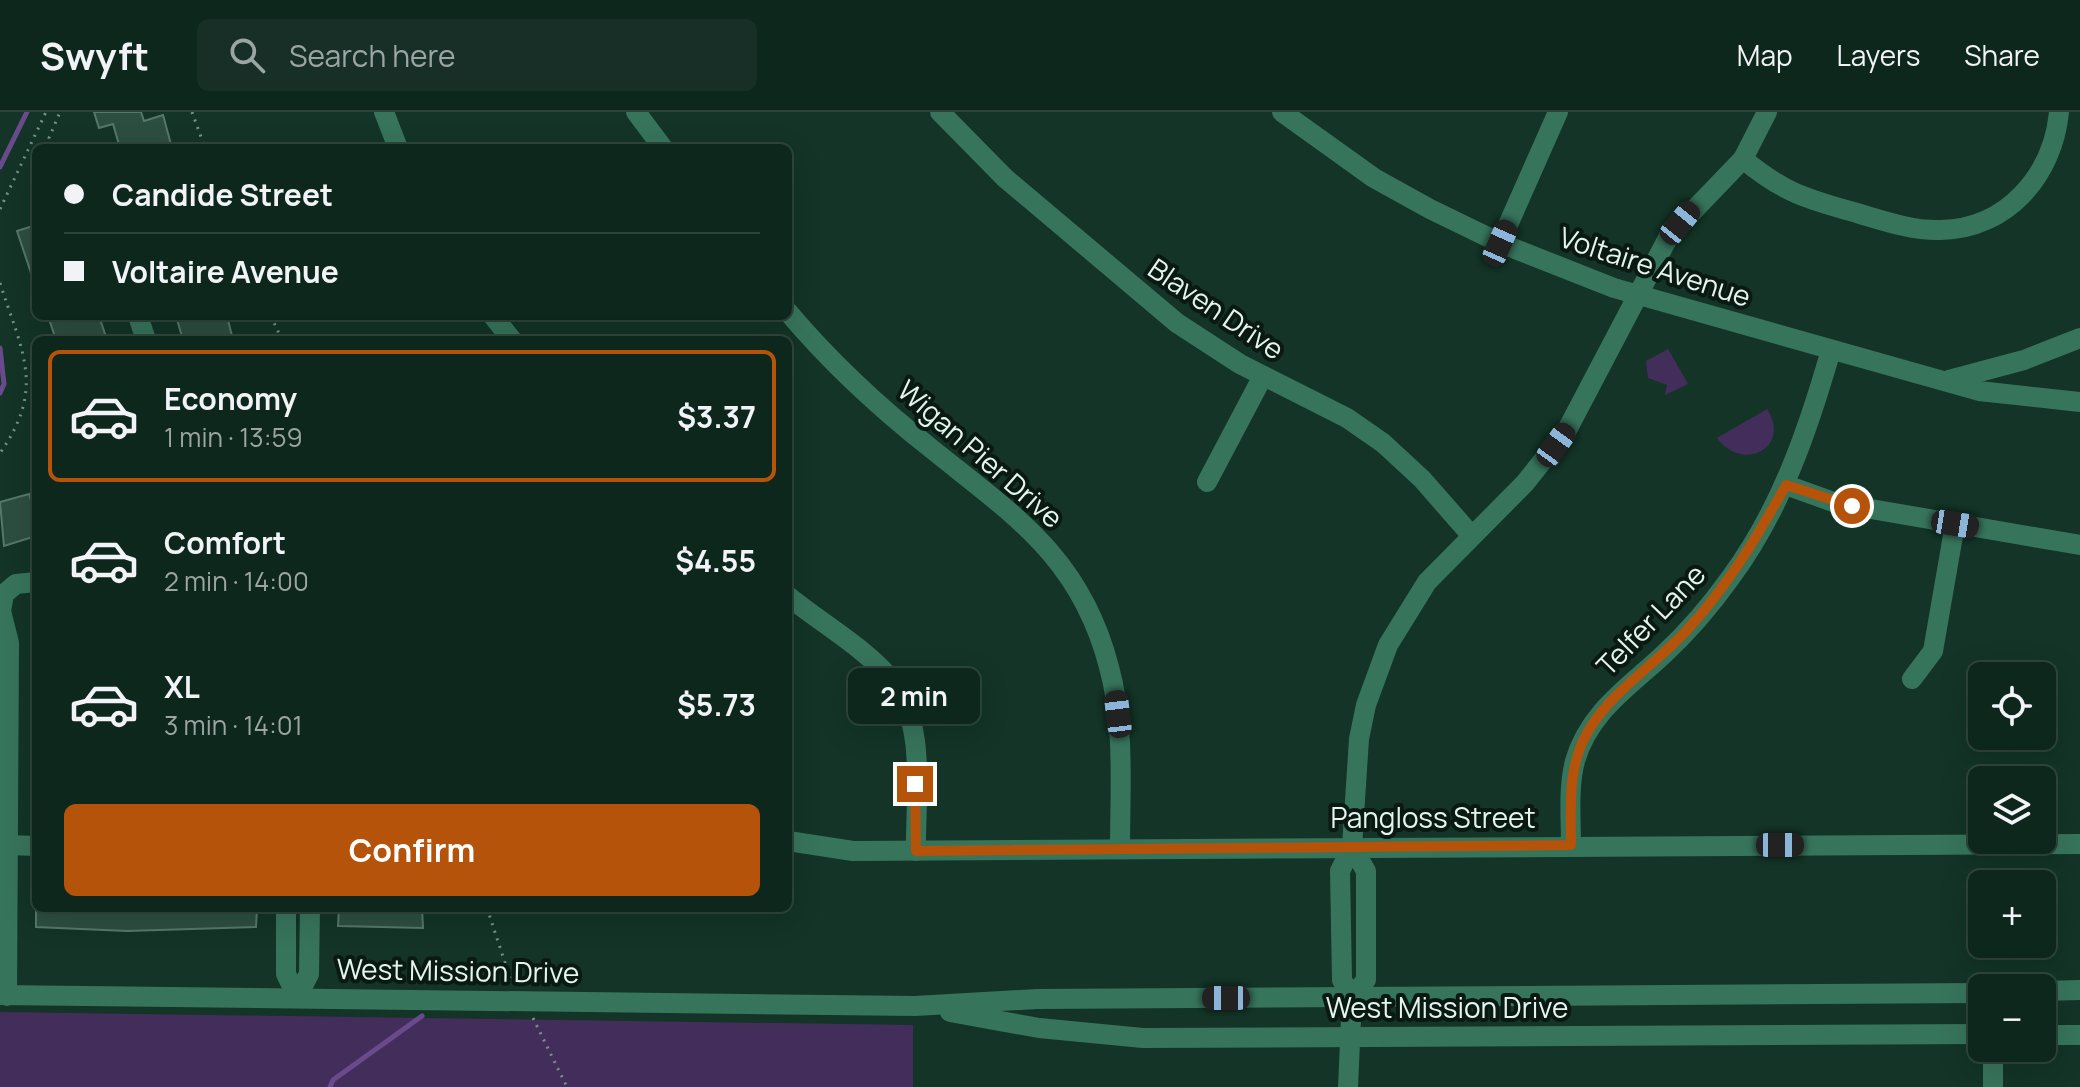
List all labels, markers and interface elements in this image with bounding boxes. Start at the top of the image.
search box [197,19,757,91]
text: Swyft [40,29,149,81]
icon: search [225,33,269,77]
text: Search here [289,35,456,76]
text: Map [1737,36,1793,74]
text: Layers [1837,36,1920,74]
text: Share [1964,36,2040,74]
text: Candide Street [112,174,333,215]
car [1656,197,1704,249]
car [1479,216,1521,270]
street label: Voltaire Avenue [1555,217,1756,315]
street label: Blaven Drive [1141,249,1292,368]
text: Voltaire Avenue [112,251,339,292]
street label: Wigan Pier Drive [890,371,1071,536]
text: Economy [164,378,297,419]
icon: car [68,380,140,452]
text: $3.37 [677,396,756,437]
text: 1 min · 13:59 [164,419,303,455]
car [1532,419,1580,471]
route start [1834,488,1870,524]
car [1929,508,1981,540]
text: Comfort [164,522,286,563]
icon: car [68,524,140,596]
text: $4.55 [675,540,756,581]
street label: Telfer Lane [1587,555,1713,683]
text: 2 min · 14:00 [164,563,309,599]
map controls [1968,662,2056,1062]
button: locate [1968,662,2056,750]
text: XL [164,666,200,707]
icon: car [68,668,140,740]
callout: 2 min [849,668,981,724]
text: 2 min [880,678,948,714]
text: $5.73 [677,684,756,725]
car [1103,689,1133,739]
text: 3 min · 14:01 [164,707,303,743]
route end [897,766,933,802]
button: layers [1968,766,2056,854]
street label: Pangloss Street [1330,798,1536,836]
button: Confirm [64,804,760,896]
car [1756,833,1804,857]
button: + [1968,870,2056,958]
street label: West Mission Drive [336,949,580,991]
button: − [1968,974,2056,1062]
car [1202,986,1250,1010]
street label: West Mission Drive [1326,988,1568,1026]

